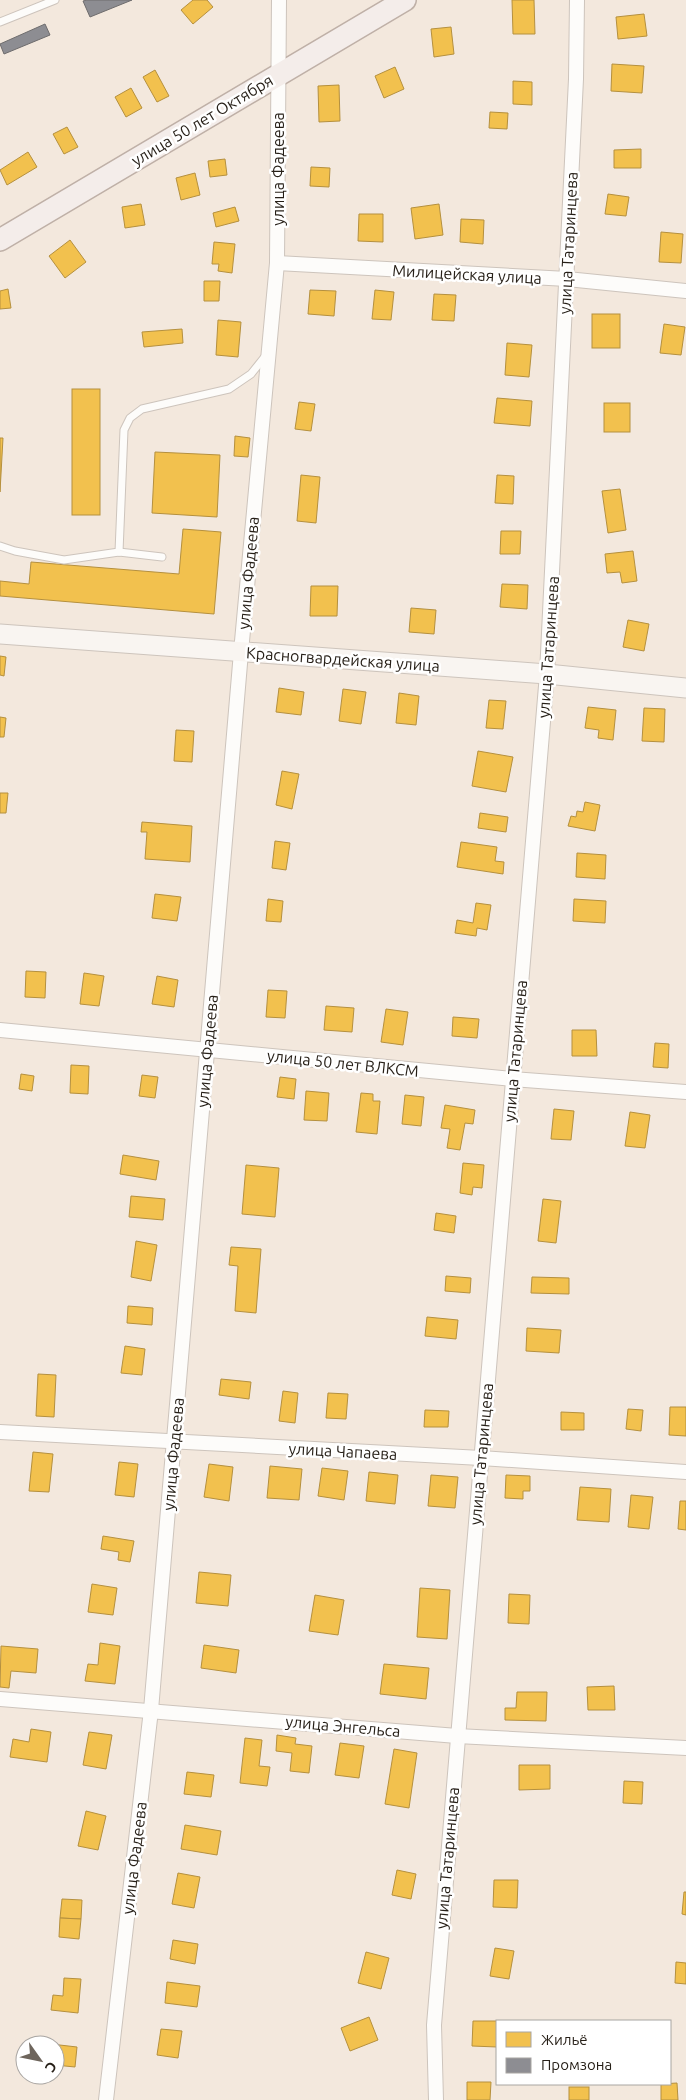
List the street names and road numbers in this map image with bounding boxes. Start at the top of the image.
street label: улица 50 лет Октября [128,71,276,169]
street label: улица Фадеева [269,112,287,226]
street label: улица Татаринцева [555,171,581,315]
street label: Милицейская улица [392,261,542,287]
street label: улица Фадеева [234,516,262,630]
street label: улица Татаринцева [534,575,562,719]
street label: Красногвардейская улица [246,643,440,675]
street label: улица Татаринцева [500,979,530,1123]
street label: улица Фадеева [193,994,221,1108]
street label: улица 50 лет ВЛКСМ [266,1046,420,1080]
street label: улица Татаринцева [466,1382,496,1526]
street label: улица Фадеева [159,1397,187,1511]
street label: улица Чапаева [288,1439,398,1463]
street label: улица Энгельса [285,1712,401,1740]
street label: улица Татаринцева [432,1786,462,1930]
street label: улица Фадеева [118,1801,150,1915]

